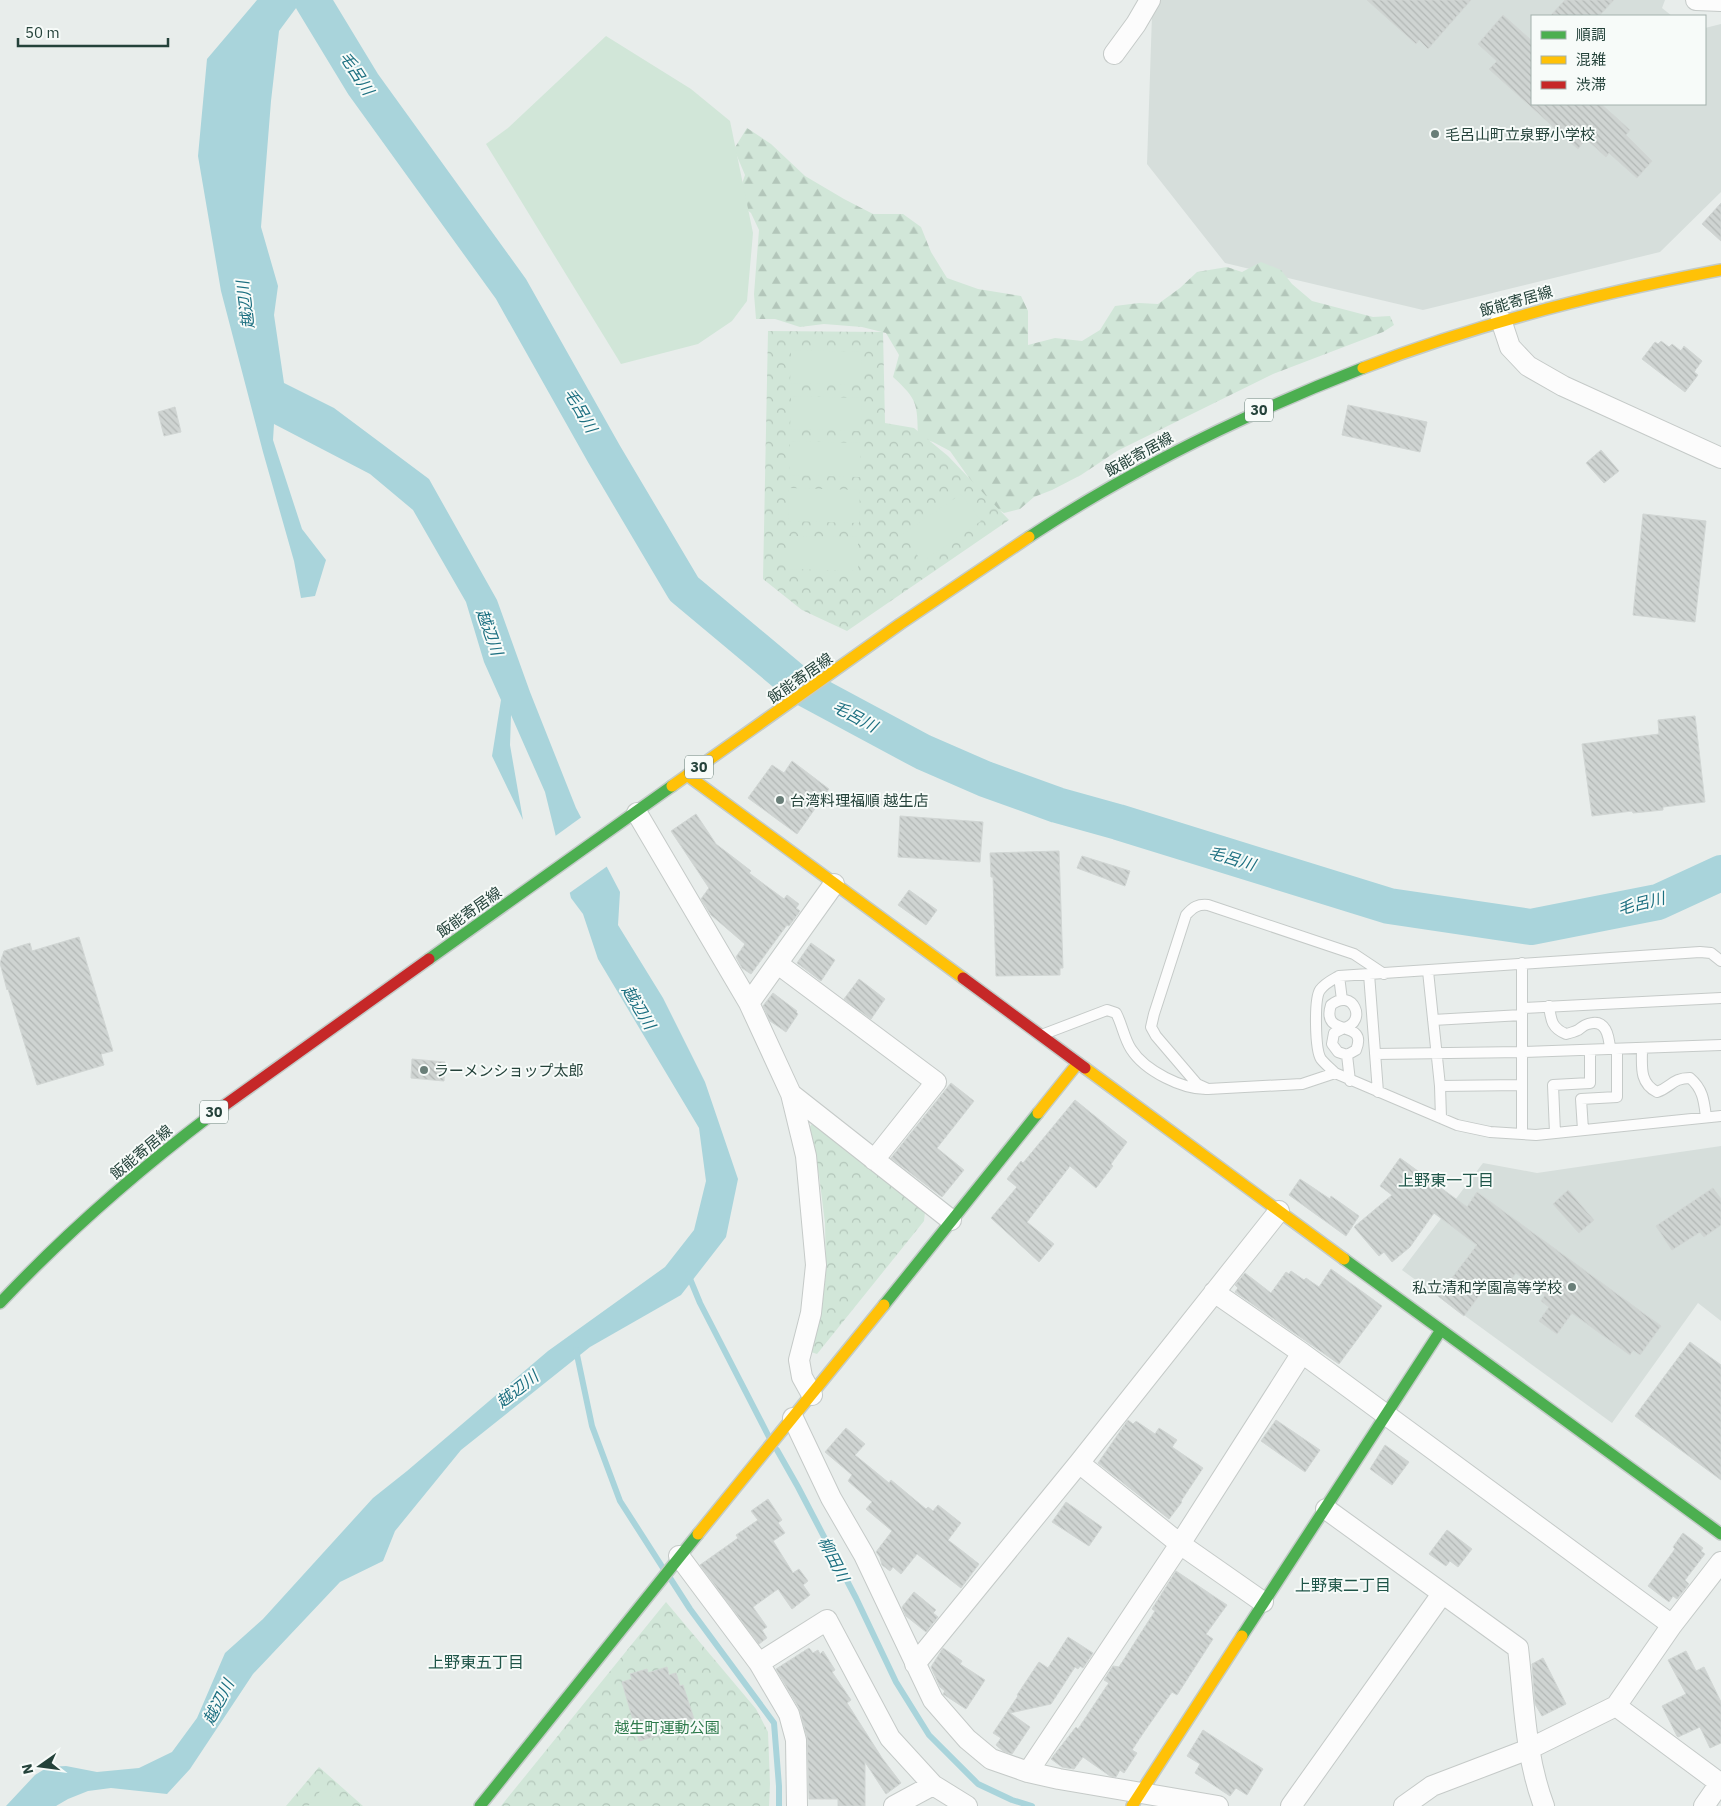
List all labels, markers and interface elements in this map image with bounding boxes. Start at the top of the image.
scale bar [18,15,168,47]
legend [1531,15,1706,105]
text: 50 m [25,23,60,42]
text: 順調 [1576,25,1606,44]
water label: 毛呂川 [336,47,380,100]
text: 混雑 [1576,50,1606,69]
text: 渋滞 [1576,75,1606,94]
place label: 毛呂山町立泉野小学校 [1445,125,1595,144]
marker: 毛呂山町立泉野小学校 [1429,128,1441,140]
water label: 越辺川 [232,278,258,330]
street label: 飯能寄居線 [1477,282,1555,320]
water label: 毛呂川 [560,384,603,438]
road number: 30 [1245,398,1273,422]
street label: 飯能寄居線 [1102,428,1176,480]
water label: 越辺川 [472,606,508,660]
street label: 飯能寄居線 [764,649,836,707]
water label: 毛呂川 [829,696,883,737]
road number: 30 [685,756,713,779]
place label: 台湾料理福順 越生店 [790,791,929,810]
marker: 台湾料理福順 越生店 [774,794,786,806]
water label: 毛呂川 [1206,841,1260,875]
street label: 飯能寄居線 [433,883,505,941]
water label: 毛呂川 [1615,887,1669,919]
water label: 越辺川 [618,981,661,1034]
place label: ラーメンショップ太郎 [434,1061,583,1080]
marker: ラーメンショップ太郎 [418,1064,430,1076]
road number: 30 [200,1100,228,1124]
street label: 飯能寄居線 [106,1121,176,1183]
district label: 上野東一丁目 [1398,1170,1494,1190]
place label: 私立清和学園高等学校 [1412,1278,1562,1297]
marker: 私立清和学園高等学校 [1566,1281,1578,1293]
water label: 越辺川 [492,1365,544,1412]
water label: 柳田川 [814,1533,855,1587]
district label: 上野東二丁目 [1295,1575,1391,1595]
district label: 上野東五丁目 [428,1652,524,1672]
water label: 越辺川 [198,1674,239,1728]
park label: 越生町運動公園 [613,1718,720,1737]
north arrow [15,1741,65,1791]
text: N [17,1762,37,1776]

